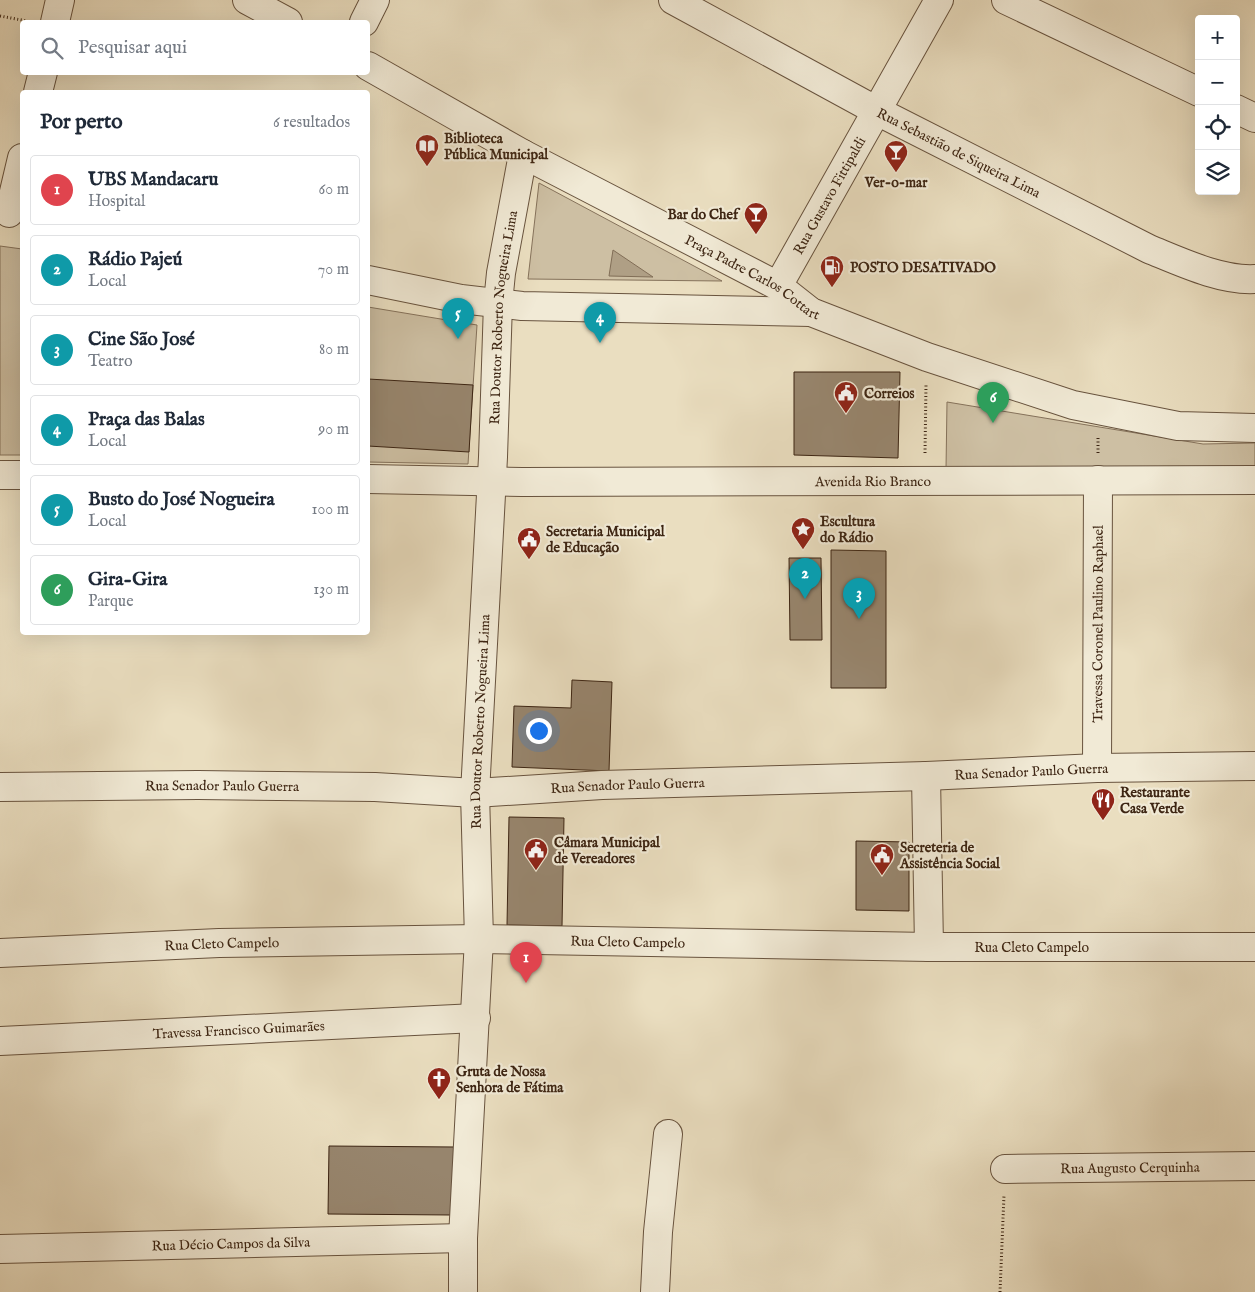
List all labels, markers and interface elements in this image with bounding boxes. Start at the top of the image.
map controls [1195,15,1240,195]
button: + [1195,15,1240,60]
search box [20,20,370,75]
icon: search [38,34,66,62]
text: Pesquisar aqui [78,36,187,60]
button: − [1195,60,1240,105]
street label: Rua Sebastião de Siqueira Lima [873,104,1044,203]
button: locate [1195,105,1240,150]
text: Por perto [40,109,122,136]
text: 6 resultados [273,113,350,133]
place label: Biblioteca Pública Municipal [444,130,549,164]
library icon: Biblioteca Pública Municipal [414,133,440,167]
street label: Rua Gustavo Fittipaldi [790,134,870,258]
bar icon: Ver-o-mar [883,139,909,173]
button: layers [1195,150,1240,195]
text: UBS Mandacaru [88,168,218,192]
place label: Ver-o-mar [864,174,928,192]
text: 1 [54,180,60,200]
text: 60 m [319,180,349,200]
text: Hospital [88,192,145,212]
bar icon: Bar do Chef [743,201,769,235]
place label: Bar do Chef [668,206,741,224]
street label: Rua Doutor Roberto Nogueira Lima [486,208,523,425]
street label: Praça Padre Carlos Cottart [681,231,822,325]
text: Rádio Pajeú [88,248,182,272]
fuel station icon: POSTO DESATIVADO [819,254,845,288]
place label: POSTO DESATIVADO [850,259,996,277]
text: 2 [53,260,61,280]
text: 70 m [318,260,349,280]
text: Local [88,272,126,292]
pin: 5 [442,298,474,339]
pin: 4 [584,302,616,343]
text: Cine São José [88,328,195,352]
text: 3 [54,340,60,360]
text: 80 m [319,340,349,360]
text: Teatro [88,352,133,372]
public building icon: Correios [833,380,859,414]
pin: 6 [977,382,1009,423]
place label: Correios [864,385,914,403]
text: Praça das Balas [88,408,205,432]
text: 4 [53,420,61,440]
text: 90 m [318,420,349,440]
text: Local [88,432,126,452]
street label: Avenida Rio Branco [814,473,931,491]
text: Busto do José Nogueira [88,488,275,512]
text: 5 [54,500,60,520]
text: 100 m [312,500,349,520]
text: Local [88,512,126,532]
place label: Escultura do Rádio [820,513,876,547]
place icon: Escultura do Rádio [790,516,816,550]
place label: Secretaria Municipal de Educação [546,523,666,557]
street label: Travessa Coronel Paulino Raphael [1089,525,1108,723]
public building icon: Secretaria Municipal de Educação [516,526,542,560]
pin: 2 [789,558,821,599]
text: Gira-Gira [88,568,168,592]
pin: 3 [843,578,875,619]
text: 6 [54,580,60,600]
text: 130 m [313,580,349,600]
text: Parque [88,592,134,612]
street label: Rua Doutor Roberto Nogueira Lima [467,613,495,829]
your location [526,718,552,744]
street label: Rua Senador Paulo Guerra [954,760,1109,785]
street label: Rua Senador Paulo Guerra [550,774,706,798]
street label: Rua Senador Paulo Guerra [145,777,300,796]
place label: Restaurante Casa Verde [1120,784,1190,818]
restaurant icon: Restaurante Casa Verde [1090,787,1116,821]
place label: Câmara Municipal de Vereadores [554,834,661,868]
public building icon: Câmara Municipal de Vereadores [523,837,549,871]
place label: Secreteria de Assistência Social [899,839,1001,873]
public building icon: Secreteria de Assistência Social [869,842,895,876]
street label: Rua Cleto Campelo [570,933,686,953]
street label: Rua Cleto Campelo [164,934,280,955]
street label: Rua Cleto Campelo [974,939,1090,957]
pin: 1 [510,942,542,983]
street label: Travessa Francisco Guimarães [152,1017,325,1044]
place label: Gruta de Nossa Senhora de Fátima [456,1063,564,1097]
church icon: Gruta de Nossa Senhora de Fátima [426,1066,452,1100]
street label: Rua Augusto Cerquinha [1060,1159,1201,1178]
street label: Rua Décio Campos da Silva [152,1234,311,1255]

